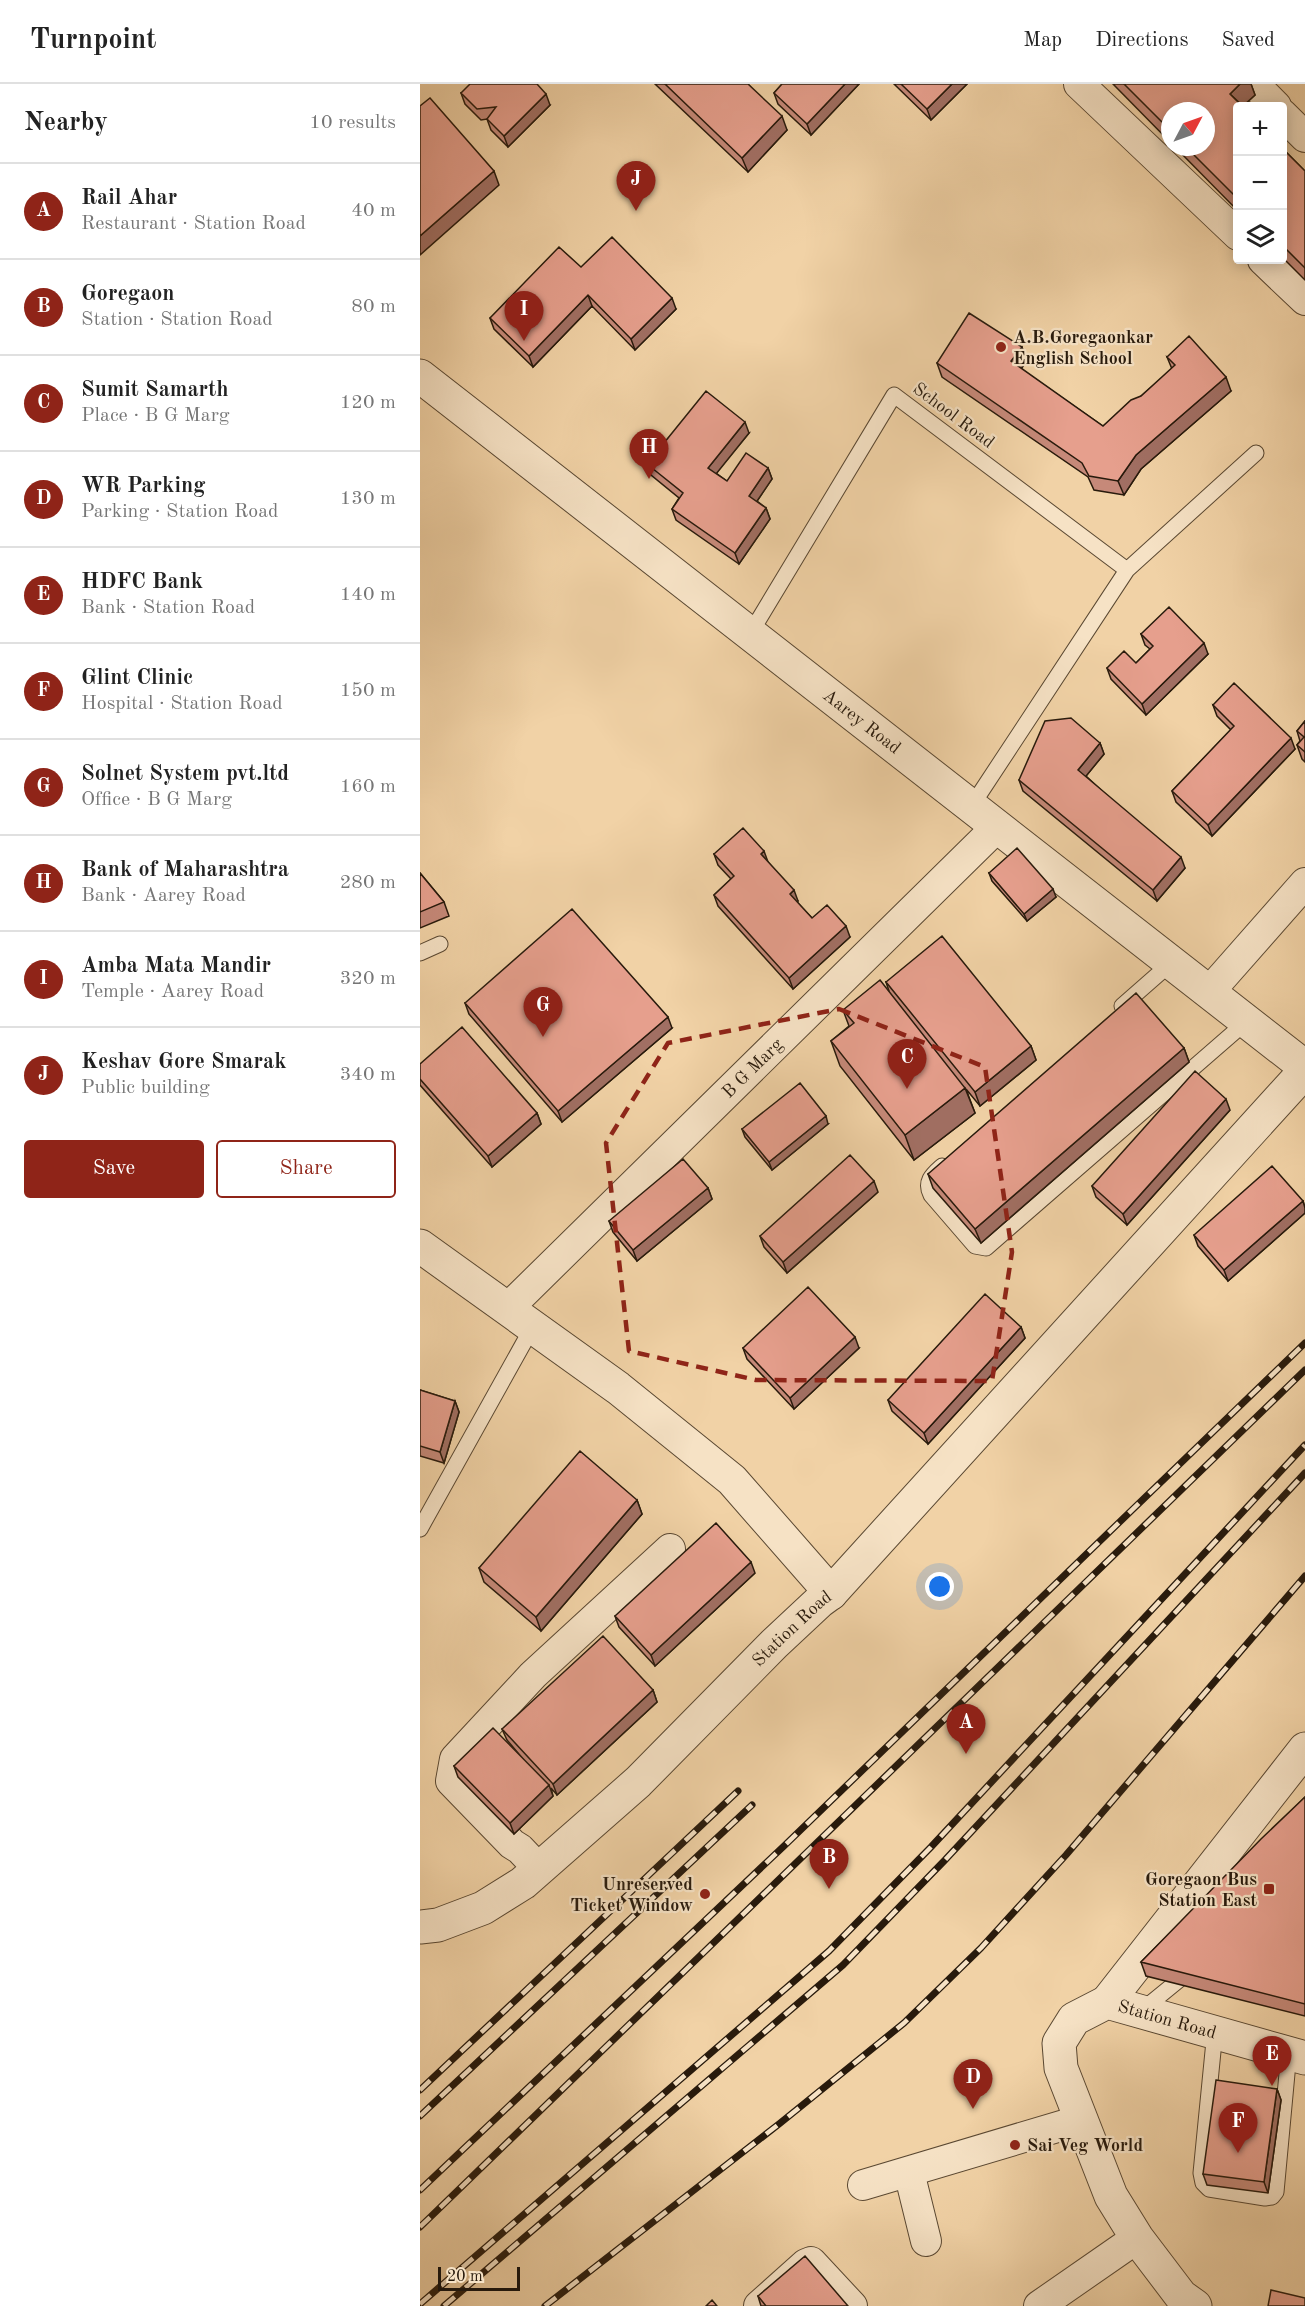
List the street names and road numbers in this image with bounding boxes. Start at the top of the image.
street label: School Road [909,380,997,452]
street label: Aarey Road [819,686,904,758]
street label: B G Marg [719,1035,787,1102]
street label: Station Road [749,1588,835,1670]
street label: Station Road [1116,1998,1218,2042]

